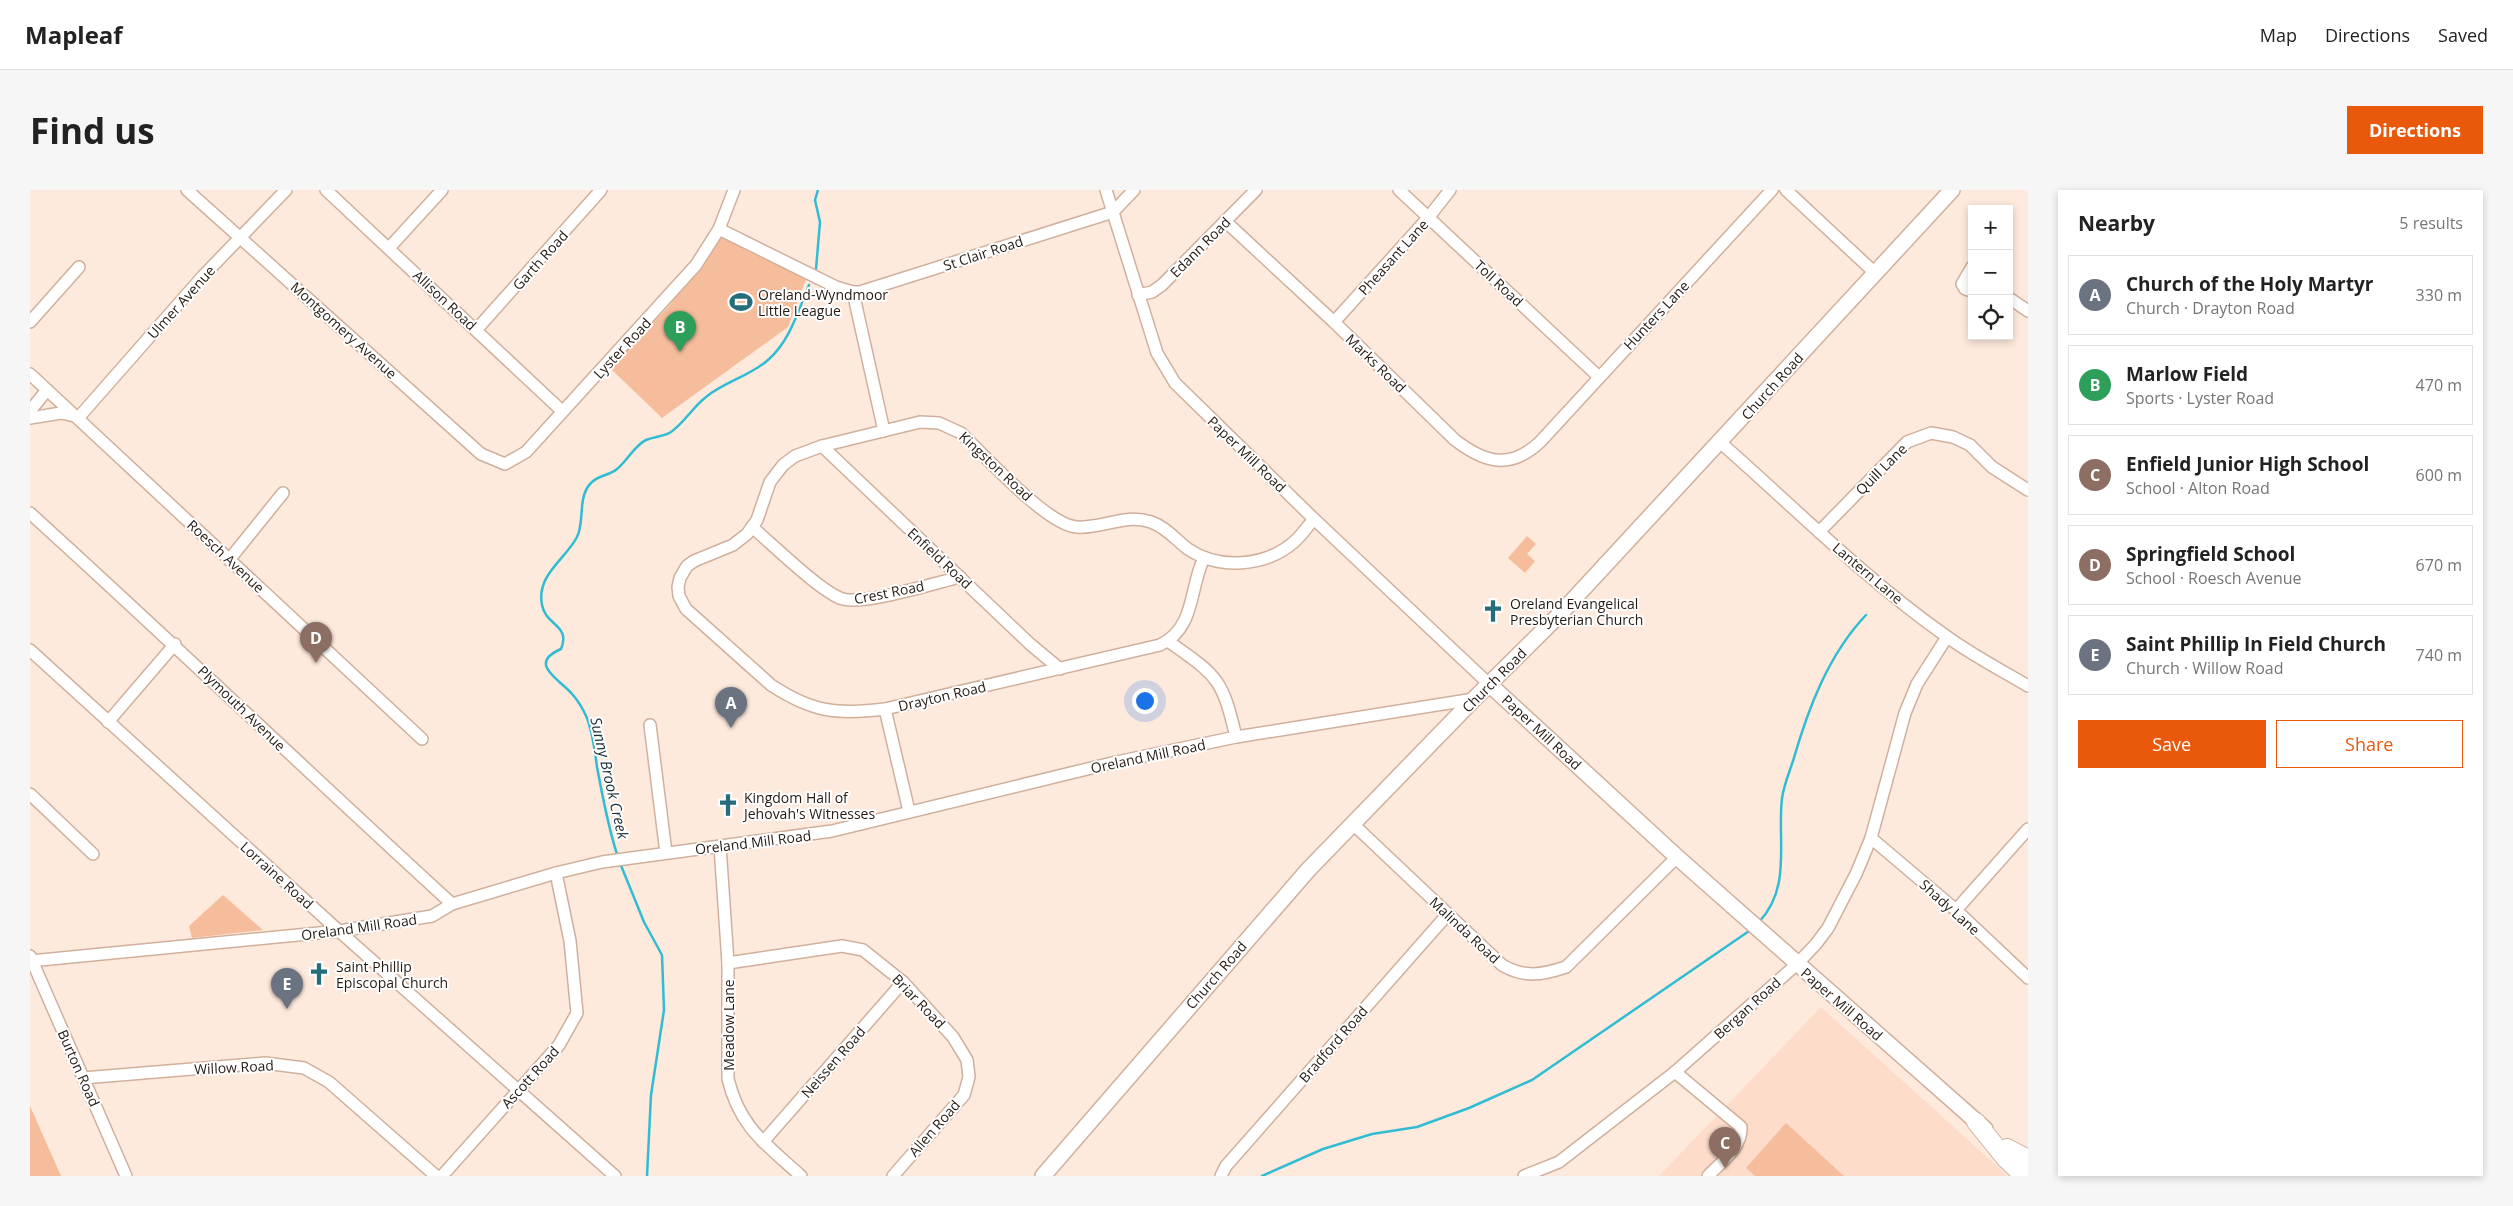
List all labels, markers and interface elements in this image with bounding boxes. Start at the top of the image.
text: Mapleaf [25,18,123,51]
text: Map [2260,23,2297,47]
text: Directions [2325,23,2410,47]
text: Saved [2438,23,2488,47]
button: Directions [2347,106,2483,154]
text: Find us [30,107,155,154]
map controls [1968,205,2013,340]
button: + [1968,205,2013,250]
text: Nearby [2078,209,2155,237]
text: 5 results [2399,212,2463,234]
street label: Edann Road [1166,213,1234,281]
street label: Pheasant Lane [1354,215,1432,299]
street label: Garth Road [508,226,572,294]
street label: St Clair Road [941,231,1025,275]
button: − [1968,250,2013,295]
street label: Toll Road [1470,256,1528,310]
street label: Ulmer Avenue [143,261,219,343]
street label: Allison Road [409,266,481,334]
text: Church of the Holy Martyr [2126,271,2373,297]
street label: Hunters Lane [1619,276,1693,354]
street label: Montgomery Avenue [287,277,401,383]
text: A [2089,284,2101,306]
text: 330 m [2416,284,2462,306]
place label: Oreland-Wyndmoor Little League [758,285,888,320]
sports icon: Oreland-Wyndmoor Little League [728,289,754,315]
button: locate [1968,295,2013,340]
text: Church · Drayton Road [2126,297,2295,319]
pin: B [664,311,696,352]
street label: Lyster Road [589,314,655,382]
street label: Marks Road [1342,329,1410,397]
street label: Church Road [1737,348,1807,424]
text: Marlow Field [2126,361,2248,387]
text: B [2090,374,2100,396]
text: 470 m [2416,374,2462,396]
text: Sports · Lyster Road [2126,387,2274,409]
street label: Paper Mill Road [1204,412,1290,496]
street label: Kingston Road [955,427,1037,505]
street label: Quill Lane [1851,439,1911,499]
text: Enfield Junior High School [2126,451,2369,477]
text: C [2090,464,2100,486]
text: 600 m [2416,464,2462,486]
text: School · Alton Road [2126,477,2270,499]
street label: Roesch Avenue [183,515,269,597]
street label: Enfield Road [904,523,976,593]
street label: Lantern Lane [1829,538,1907,608]
text: Springfield School [2126,541,2295,567]
text: D [2089,554,2101,576]
text: 670 m [2416,554,2462,576]
text: School · Roesch Avenue [2126,567,2302,589]
street label: Crest Road [852,576,926,608]
place label: Oreland Evangelical Presbyterian Church [1510,594,1643,629]
church icon: Oreland Evangelical Presbyterian Church [1480,598,1506,624]
pin: D [300,622,332,663]
text: Saint Phillip In Field Church [2126,631,2386,657]
street label: Church Road [1458,644,1530,716]
text: E [2091,644,2099,666]
text: 740 m [2416,644,2462,666]
text: Church · Willow Road [2126,657,2283,679]
street label: Plymouth Avenue [194,661,290,755]
street label: Drayton Road [896,677,988,715]
pin: A [715,687,747,728]
your location [1132,688,1158,714]
street label: Paper Mill Road [1498,690,1586,774]
water label: Sunny Brook Creek [586,715,634,841]
button: Save [2078,720,2266,768]
button: Share [2276,720,2463,768]
street label: Oreland Mill Road [1089,735,1207,777]
place label: Kingdom Hall of Jehovah's Witnesses [742,788,875,823]
church icon: Kingdom Hall of Jehovah's Witnesses [715,792,741,818]
street label: Oreland Mill Road [694,825,812,859]
street label: Lorraine Road [236,837,318,913]
street label: Shady Lane [1916,875,1984,939]
street label: Malinda Road [1426,893,1504,967]
street label: Oreland Mill Road [300,909,418,945]
street label: Church Road [1181,937,1251,1013]
place label: Saint Phillip Episcopal Church [336,957,448,992]
church icon: Saint Phillip Episcopal Church [306,961,332,987]
street label: Paper Mill Road [1797,963,1887,1045]
pin: E [271,968,303,1009]
street label: Briar Road [888,970,950,1032]
street label: Bergan Road [1710,973,1784,1043]
street label: Meadow Lane [719,979,738,1071]
street label: Bradford Road [1294,1002,1372,1086]
street label: Neissen Road [797,1022,869,1102]
street label: Burton Road [54,1026,104,1110]
street label: Ascott Road [497,1042,563,1112]
street label: Willow Road [194,1055,274,1079]
street label: Allen Road [904,1096,964,1160]
pin: C [1709,1127,1741,1168]

